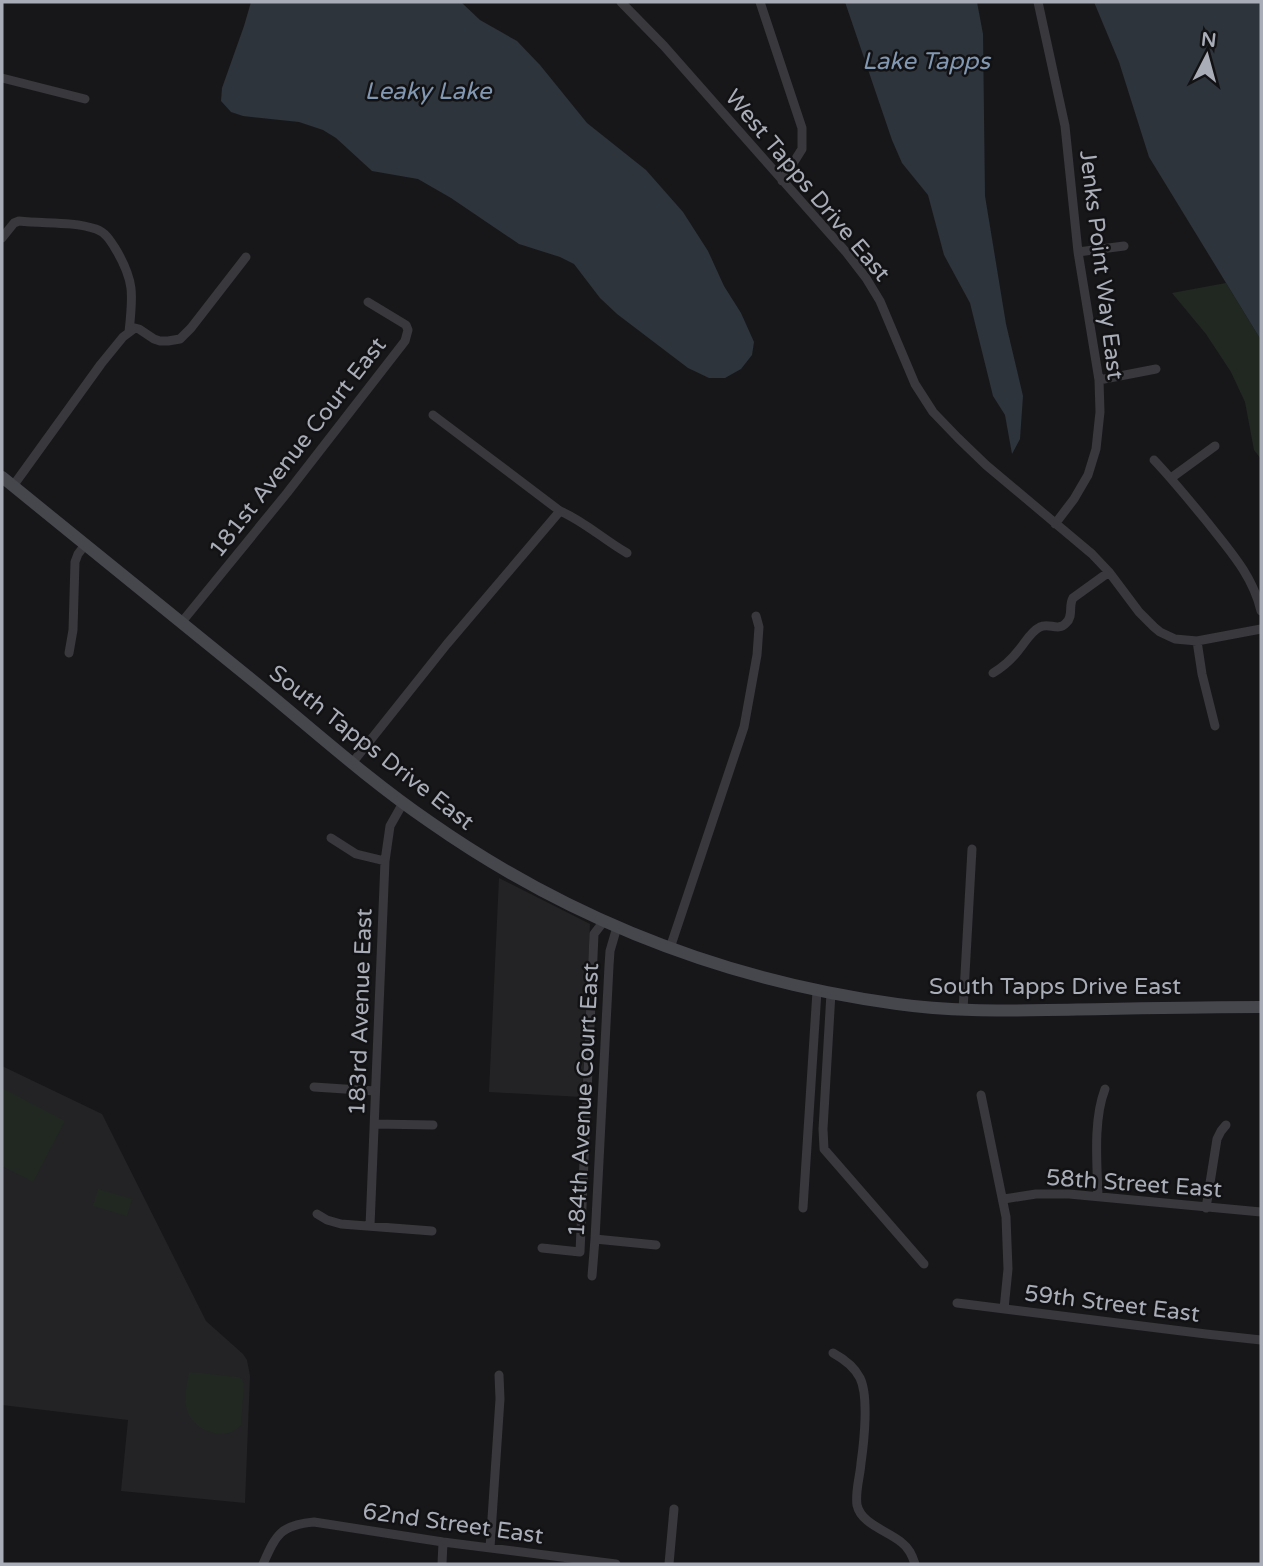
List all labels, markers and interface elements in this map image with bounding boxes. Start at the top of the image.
north arrow [1172,21,1242,91]
text: N [1200,28,1217,52]
water label: Lake Tapps [862,47,991,76]
water label: Leaky Lake [365,77,493,106]
street label: West Tapps Drive East [719,84,896,287]
street label: Jenks Point Way East [1073,149,1129,382]
street label: 181st Avenue Court East [203,332,393,563]
street label: South Tapps Drive East [264,659,479,836]
street label: 183rd Avenue East [343,908,379,1116]
street label: 184th Avenue Court East [563,962,605,1238]
street label: South Tapps Drive East [929,973,1181,1001]
street label: 58th Street East [1045,1164,1223,1204]
street label: 59th Street East [1023,1279,1201,1329]
street label: 62nd Street East [361,1497,545,1551]

